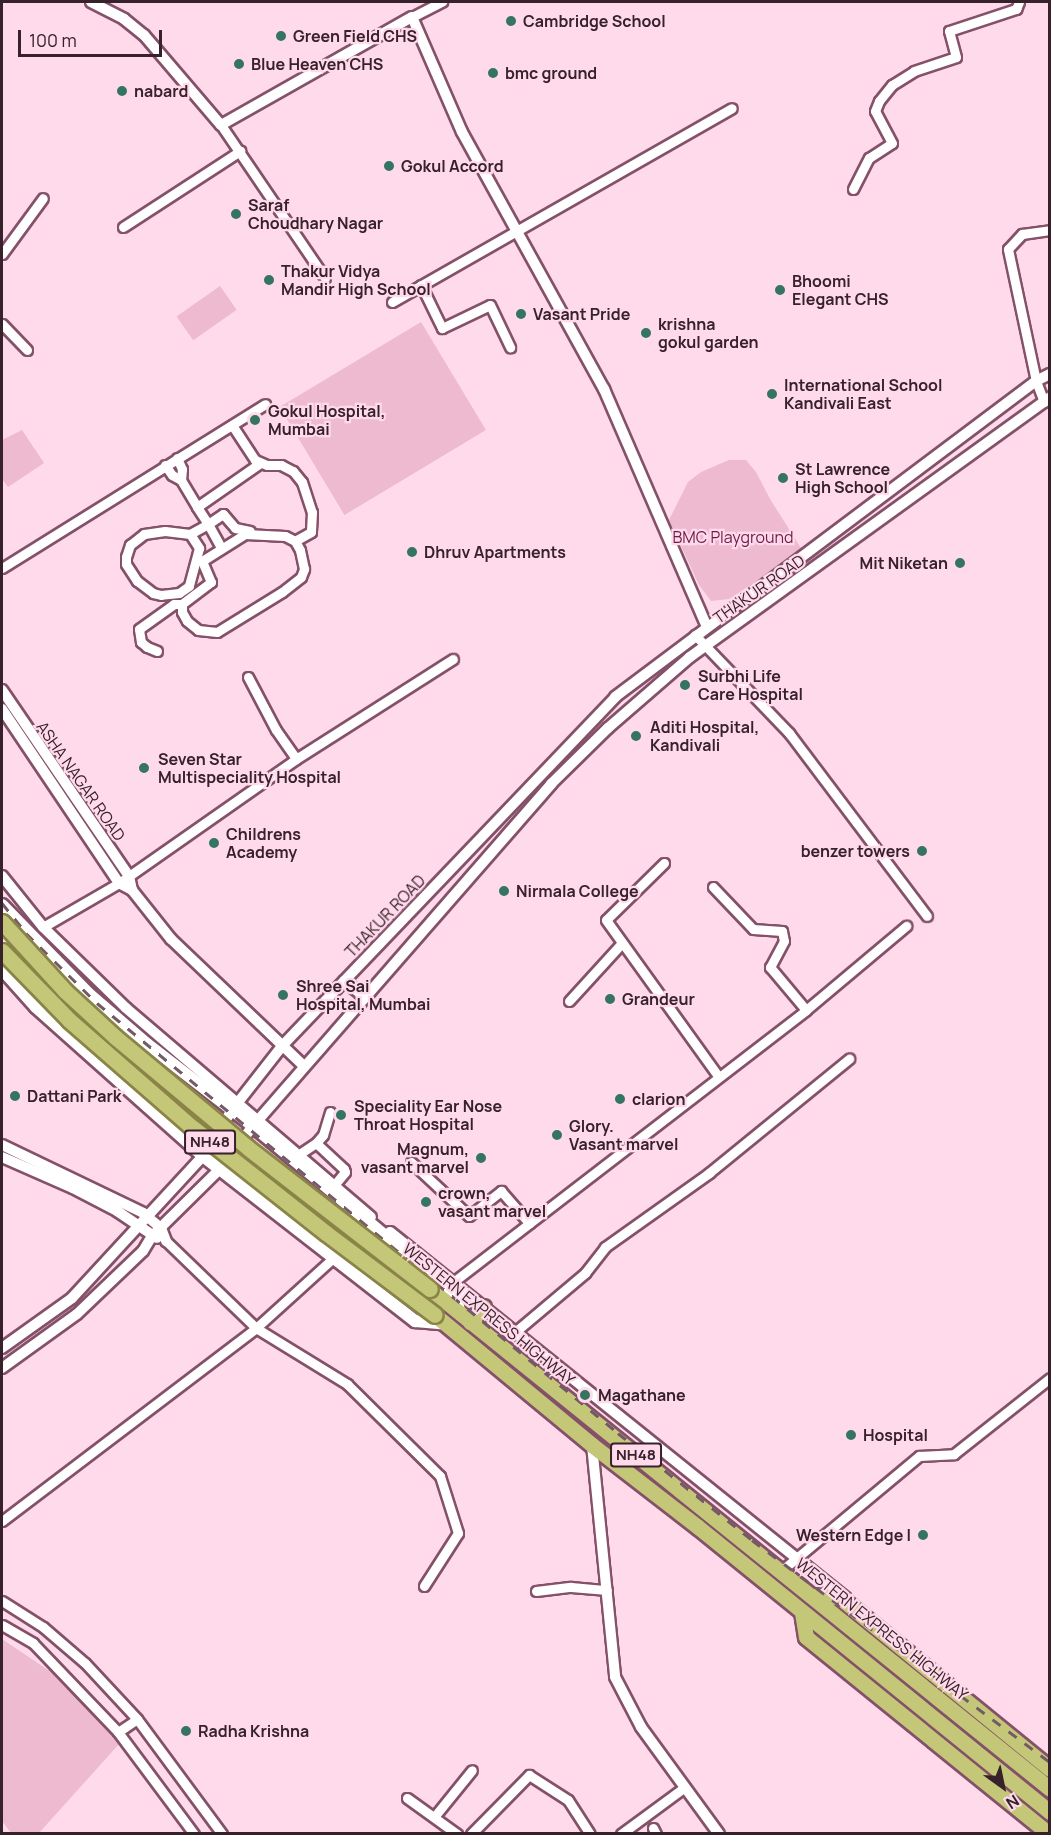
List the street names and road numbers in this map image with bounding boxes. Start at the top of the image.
street label: THAKUR ROAD [710,550,808,628]
street label: ASHA NAGAR ROAD [33,718,129,844]
street label: THAKUR ROAD [341,871,429,961]
road number: NH48 [183,1130,237,1154]
street label: WESTERN EXPRESS HIGHWAY [399,1239,579,1389]
road number: NH48 [609,1443,663,1467]
street label: WESTERN EXPRESS HIGHWAY [792,1554,972,1704]

